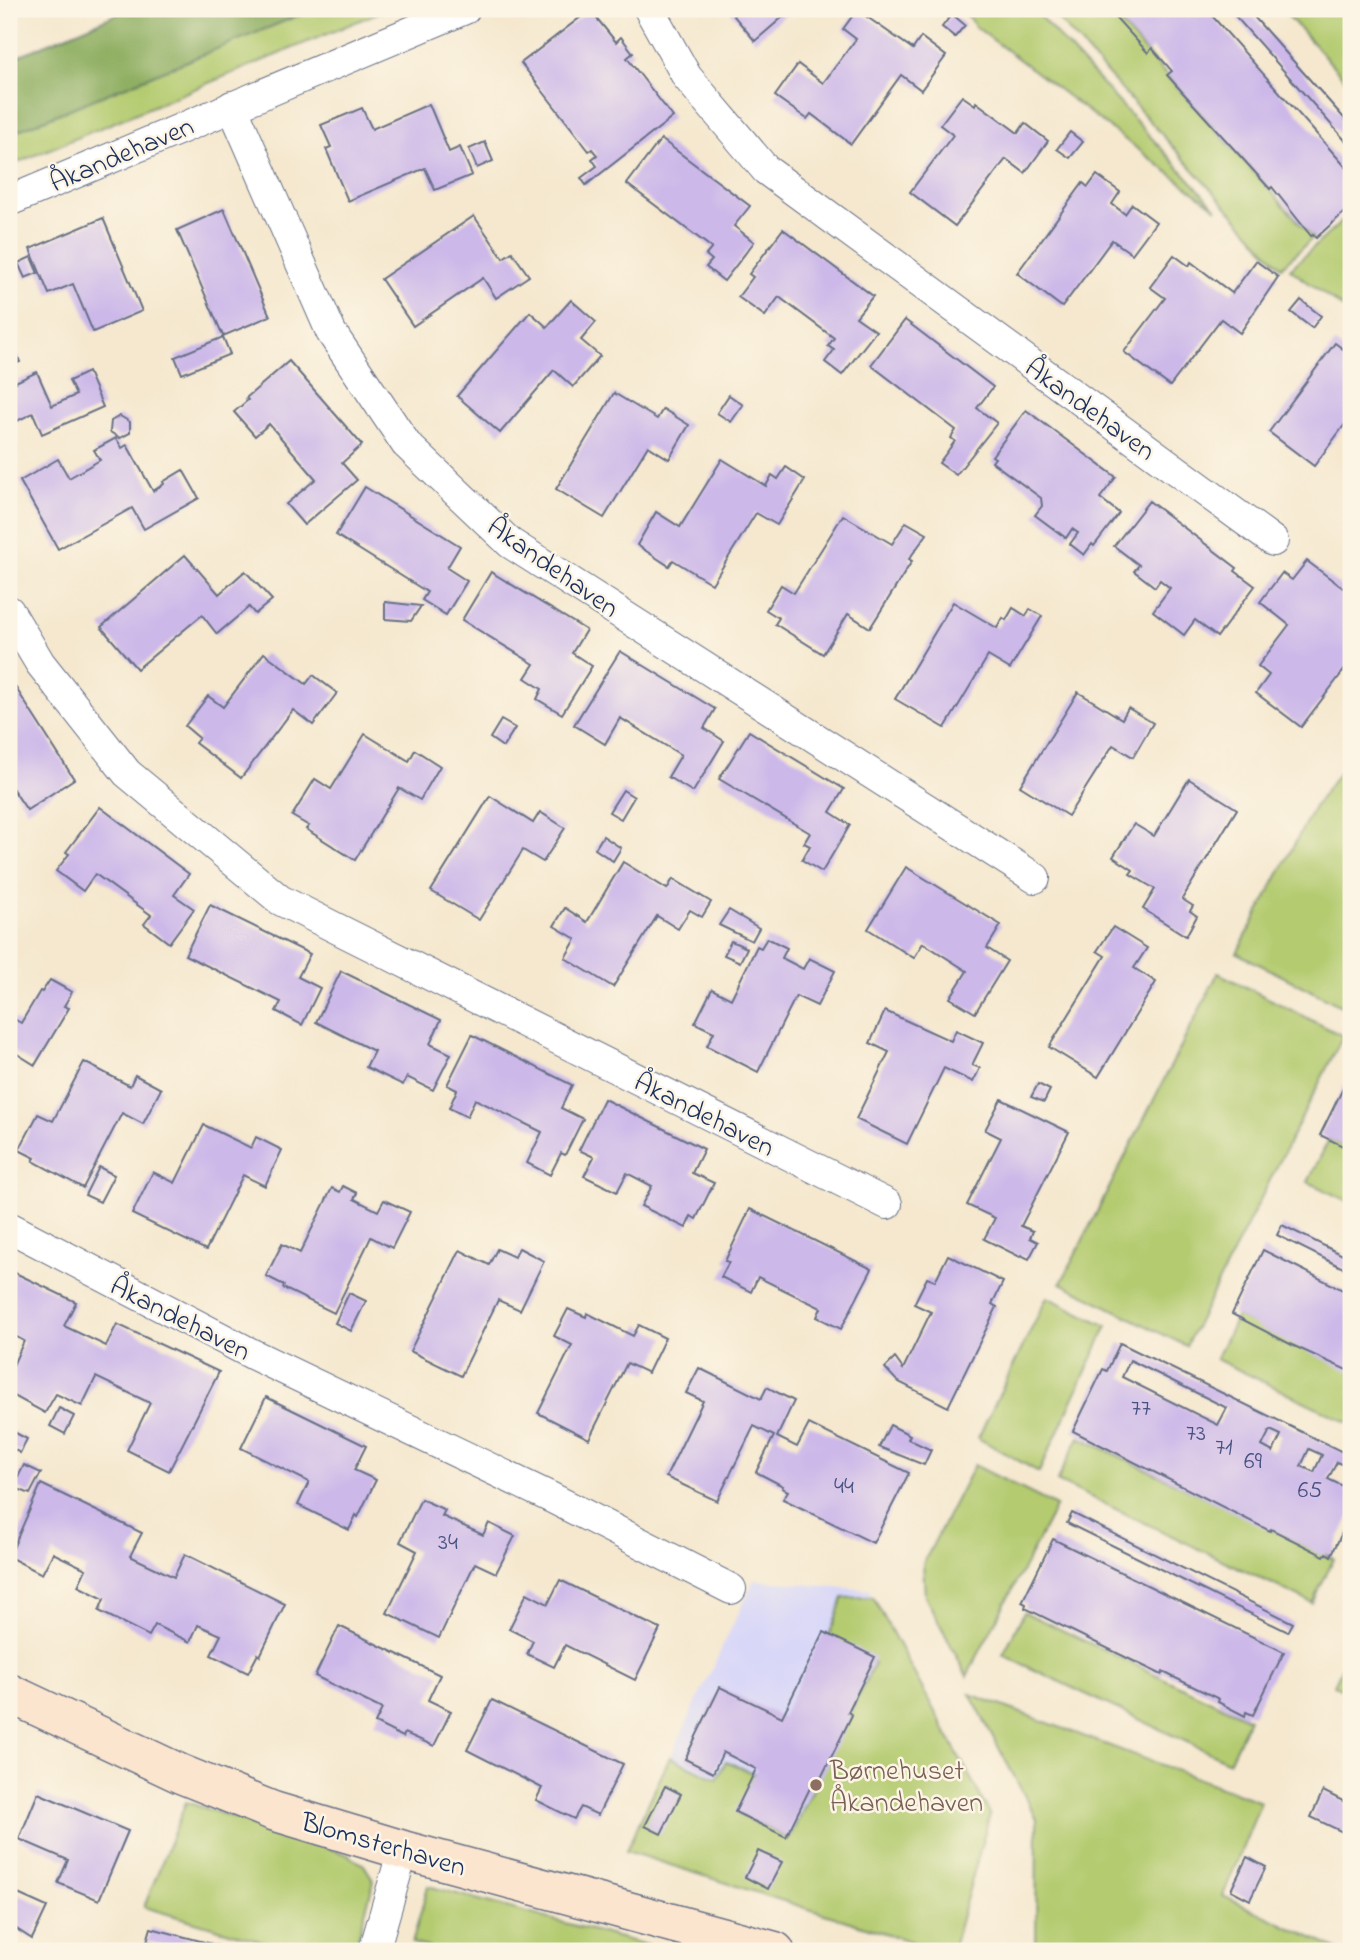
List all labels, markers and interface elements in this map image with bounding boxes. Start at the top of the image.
street label: Åkandehaven [44,107,201,205]
street label: Åkandehaven [1015,349,1163,472]
street label: Åkandehaven [478,508,626,630]
street label: Åkandehaven [626,1063,781,1169]
street label: Åkandehaven [102,1267,257,1373]
house number: 77 [1131,1392,1151,1427]
house number: 73 [1186,1417,1206,1452]
house number: 71 [1215,1431,1233,1466]
house number: 69 [1244,1445,1263,1480]
house number: 44 [834,1470,854,1505]
house number: 65 [1298,1474,1322,1509]
house number: 34 [438,1526,458,1561]
place label: Børnehuset Åkandehaven [829,1752,983,1825]
marker: Børnehuset Åkandehaven [808,1777,824,1793]
street label: Blomsterhaven [295,1803,470,1889]

